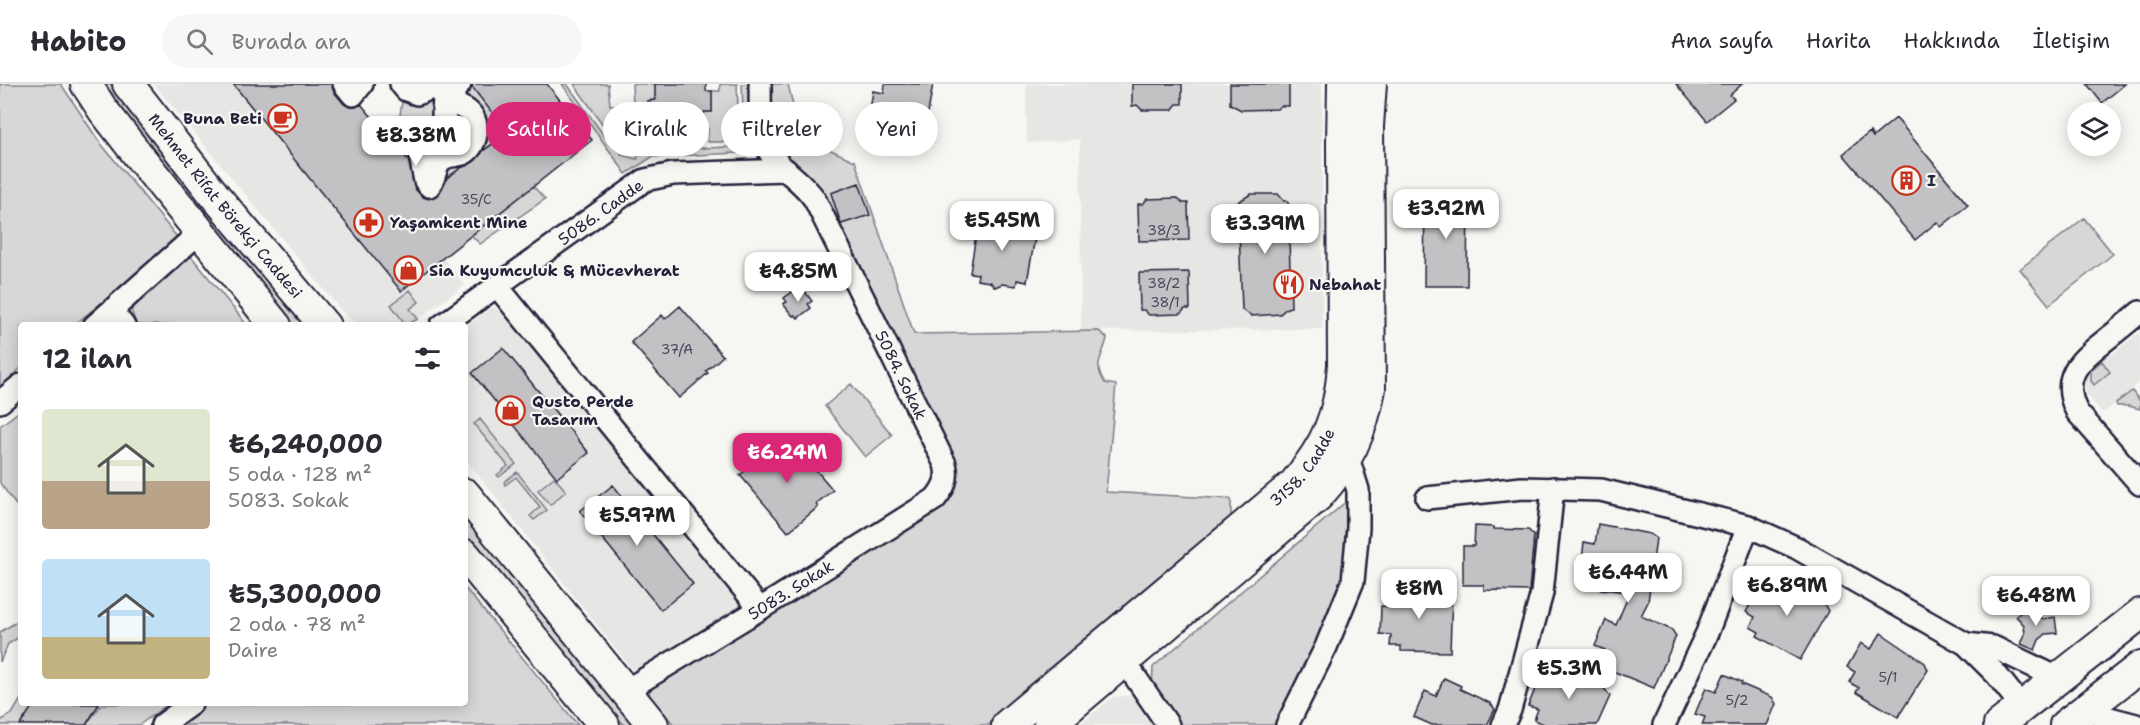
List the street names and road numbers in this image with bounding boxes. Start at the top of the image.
street label: Mehmet Rifat Börekçi Caddesi [144,109,307,302]
street label: 5086. Cadde [554,174,647,250]
street label: 5084. Sokak [870,327,932,423]
street label: 3158. Cadde [1265,425,1339,511]
street label: 5083. Sokak [744,555,837,624]

